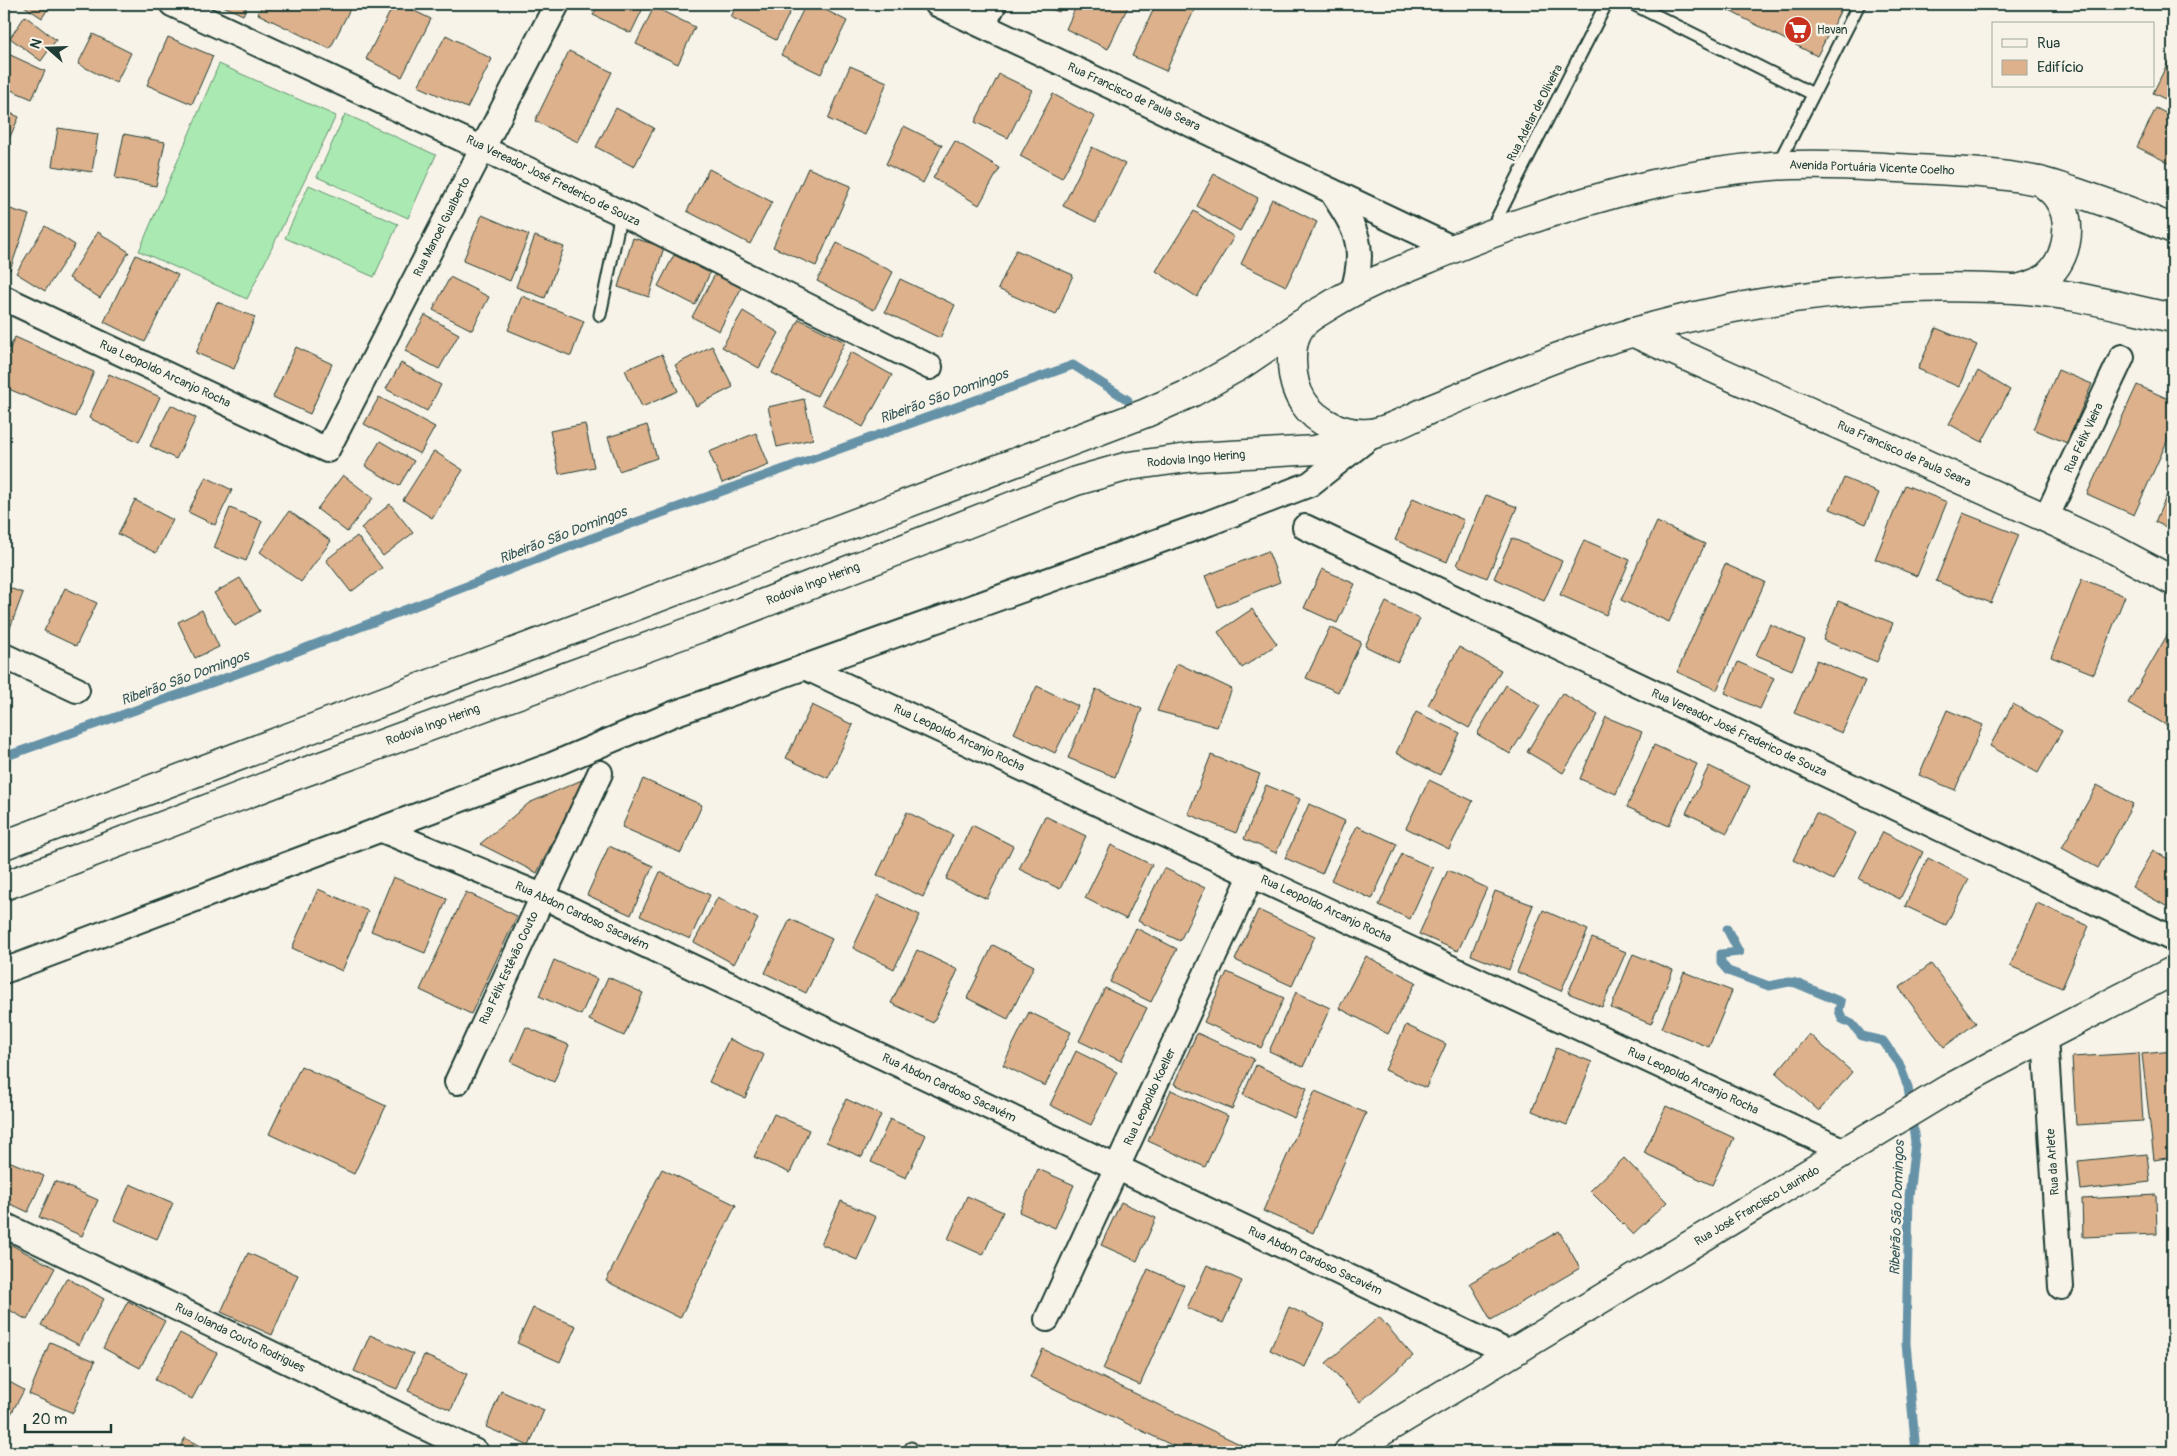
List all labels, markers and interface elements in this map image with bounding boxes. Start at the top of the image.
supermarket icon: Havan [1783,15,1813,45]
north arrow [22,22,72,72]
legend [1992,22,2154,88]
place label: Havan [1817,23,1848,38]
text: Rua [2037,34,2060,53]
text: N [27,36,46,51]
text: Edifício [2037,58,2083,77]
street label: Rua Francisco de Paula Seara [1065,60,1203,135]
street label: Rua Adelar de Oliveira [1504,62,1566,164]
street label: Rua Vereador José Frederico de Souza [464,132,643,230]
street label: Avenida Portuária Vicente Coelho [1789,158,1955,178]
street label: Rua Manoel Gualberto [410,174,474,279]
street label: Rua Leopoldo Arcanjo Rocha [97,337,233,411]
water label: Ribeirão São Domingos [878,364,1012,427]
street label: Rua Félix Vieira [2061,400,2107,475]
street label: Rua Francisco de Paula Seara [1835,418,1974,490]
street label: Rodovia Ingo Hering [1146,447,1246,471]
water label: Ribeirão São Domingos [497,502,631,567]
street label: Rodovia Ingo Hering [764,559,862,609]
water label: Ribeirão São Domingos [119,646,253,709]
street label: Rua Vereador José Frederico de Souza [1649,686,1829,781]
street label: Rodovia Ingo Hering [384,701,482,749]
street label: Rua Leopoldo Arcanjo Rocha [891,701,1027,775]
street label: Rua Leopoldo Arcanjo Rocha [1258,872,1394,946]
street label: Rua Abdon Cardoso Sacavém [512,878,652,954]
street label: Rua Félix Estêvão Couto [476,909,542,1027]
street label: Rua Leopoldo Arcanjo Rocha [1625,1044,1761,1118]
street label: Rua Leopoldo Koeller [1121,1045,1179,1148]
street label: Rua Abdon Cardoso Sacavém [879,1050,1019,1126]
street label: Rua da Arlete [2043,1128,2063,1196]
water label: Ribeirão São Domingos [1886,1139,1908,1276]
street label: Rua José Francisco Laurindo [1692,1162,1823,1249]
street label: Rua Abdon Cardoso Sacavém [1245,1223,1385,1299]
street label: Rua Iolanda Couto Rodrigues [173,1300,308,1376]
scale bar [25,1401,111,1433]
text: 20 m [32,1410,67,1429]

